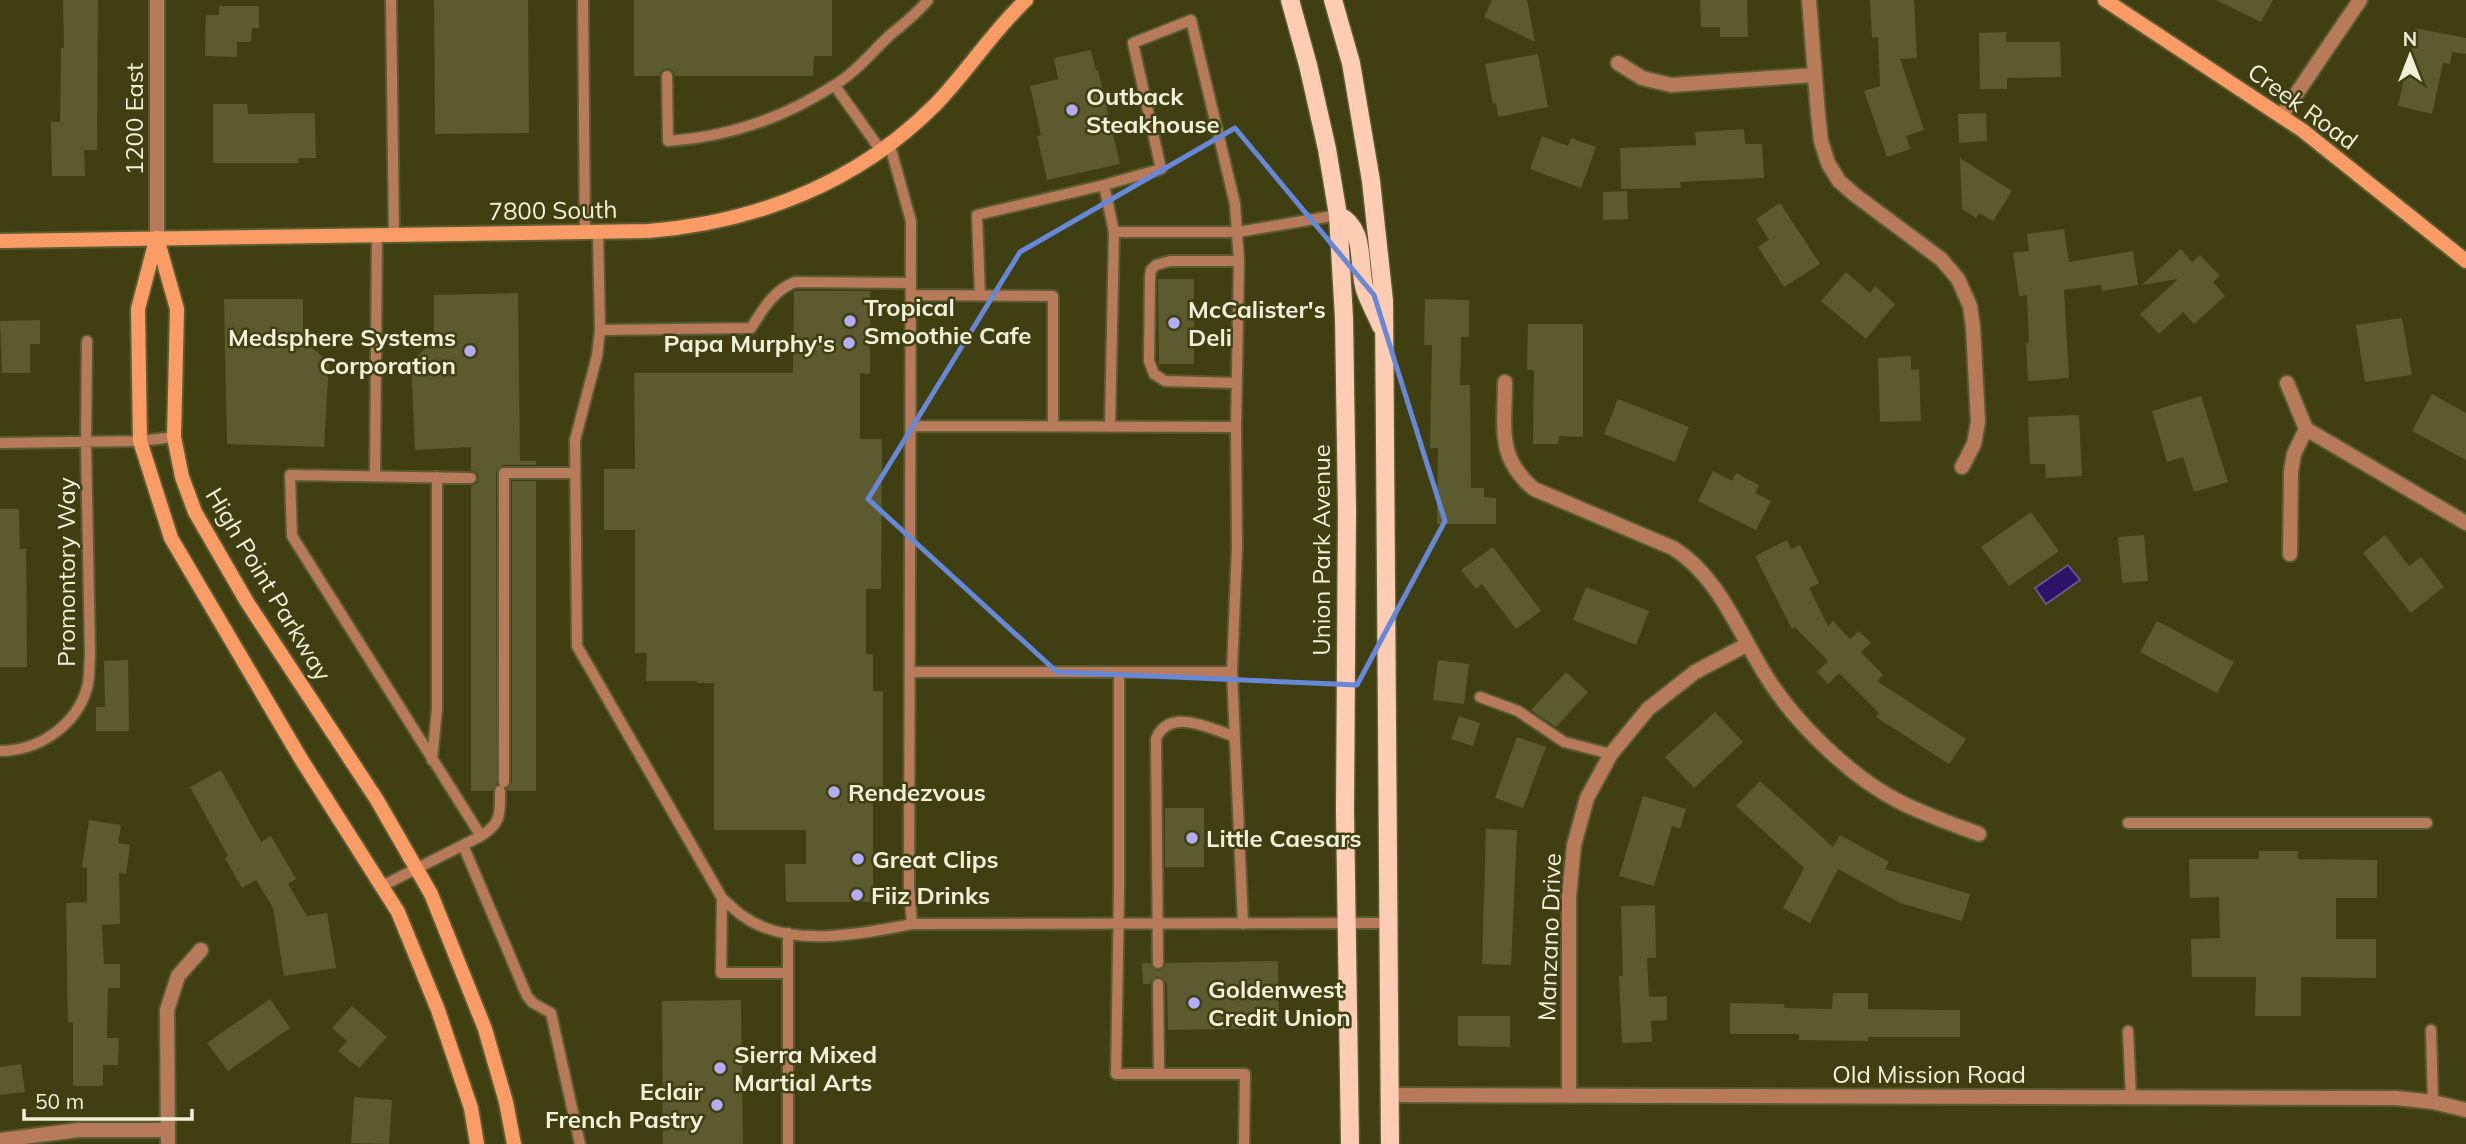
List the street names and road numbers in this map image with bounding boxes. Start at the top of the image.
street label: Creek Road [2242,56,2364,156]
street label: 1200 East [119,63,149,175]
street label: 7800 South [488,194,618,226]
street label: Union Park Avenue [1306,444,1336,656]
street label: Promontory Way [51,477,81,667]
street label: High Point Parkway [200,482,339,686]
street label: Manzano Drive [1531,853,1567,1021]
street label: Old Mission Road [1832,1059,2026,1089]

